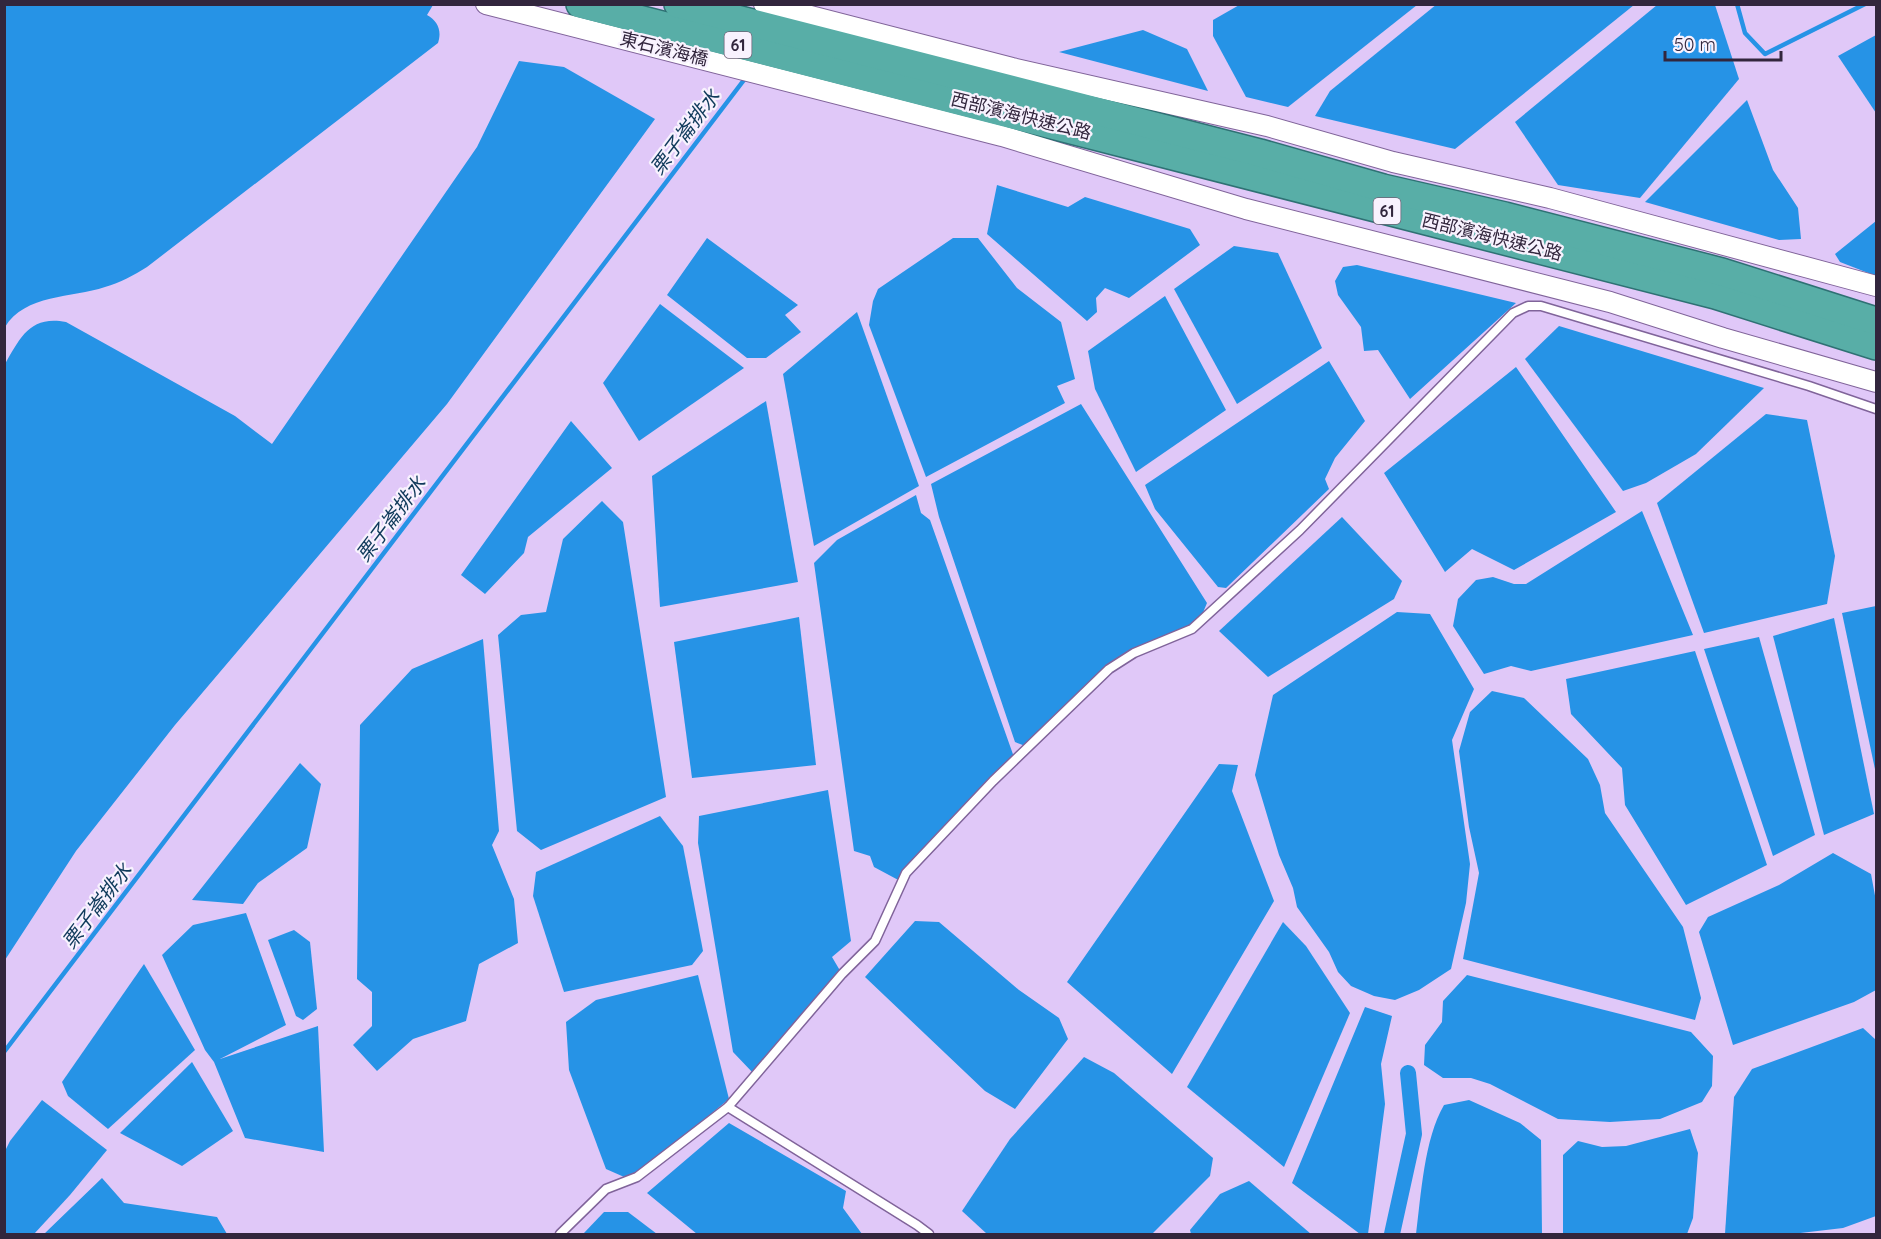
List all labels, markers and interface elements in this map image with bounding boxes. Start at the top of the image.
scale bar [1665,24,1780,62]
street label: 東石濱海橋 [618,26,711,71]
road number: 61 [724,32,752,58]
text: 50 m [1674,33,1716,56]
water label: 栗子崙排水 [645,83,725,179]
street label: 西部濱海快速公路 [948,87,1094,144]
road number: 61 [1374,198,1400,224]
street label: 西部濱海快速公路 [1419,208,1565,265]
water label: 栗子崙排水 [351,470,431,566]
water label: 栗子崙排水 [57,857,137,953]

